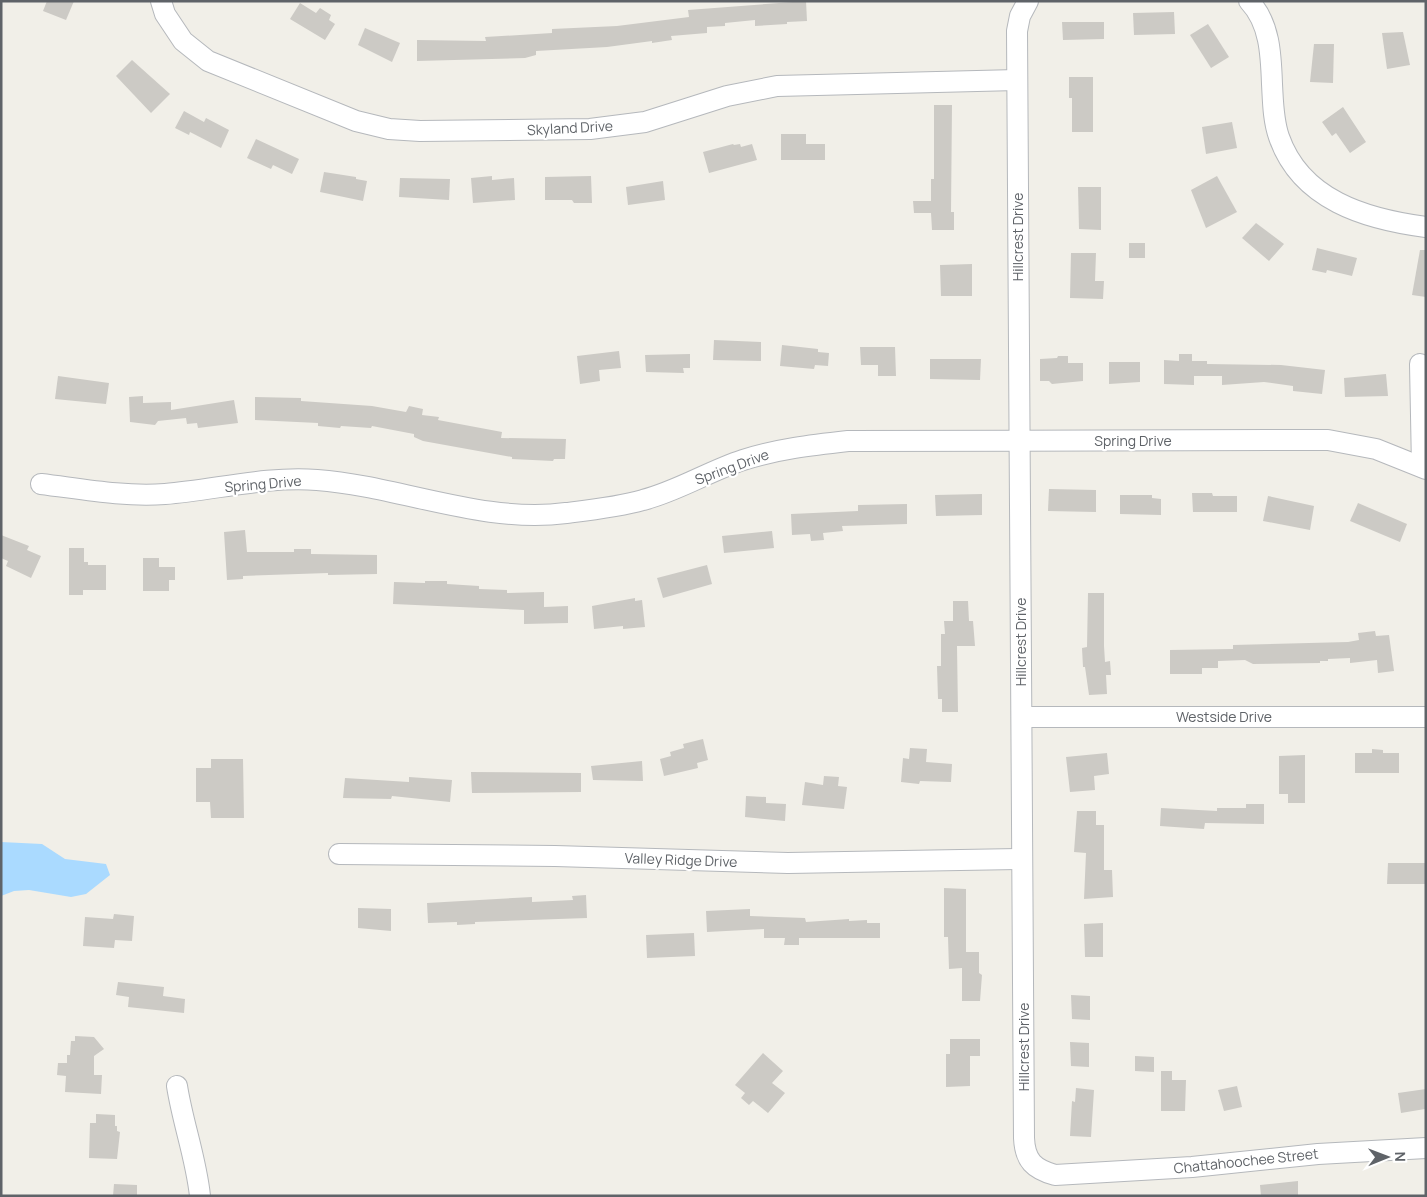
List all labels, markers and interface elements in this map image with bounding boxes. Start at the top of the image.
street label: Skyland Drive [526,116,613,139]
street label: Hillcrest Drive [1008,193,1027,281]
street label: Spring Drive [1094,431,1172,450]
street label: Spring Drive [692,444,771,489]
street label: Spring Drive [224,471,302,496]
street label: Hillcrest Drive [1011,598,1030,686]
street label: Westside Drive [1176,707,1272,726]
street label: Valley Ridge Drive [624,848,738,871]
street label: Hillcrest Drive [1014,1003,1033,1091]
north arrow [1362,1132,1412,1182]
street label: Chattahoochee Street [1173,1143,1320,1178]
text: N [1391,1152,1410,1162]

